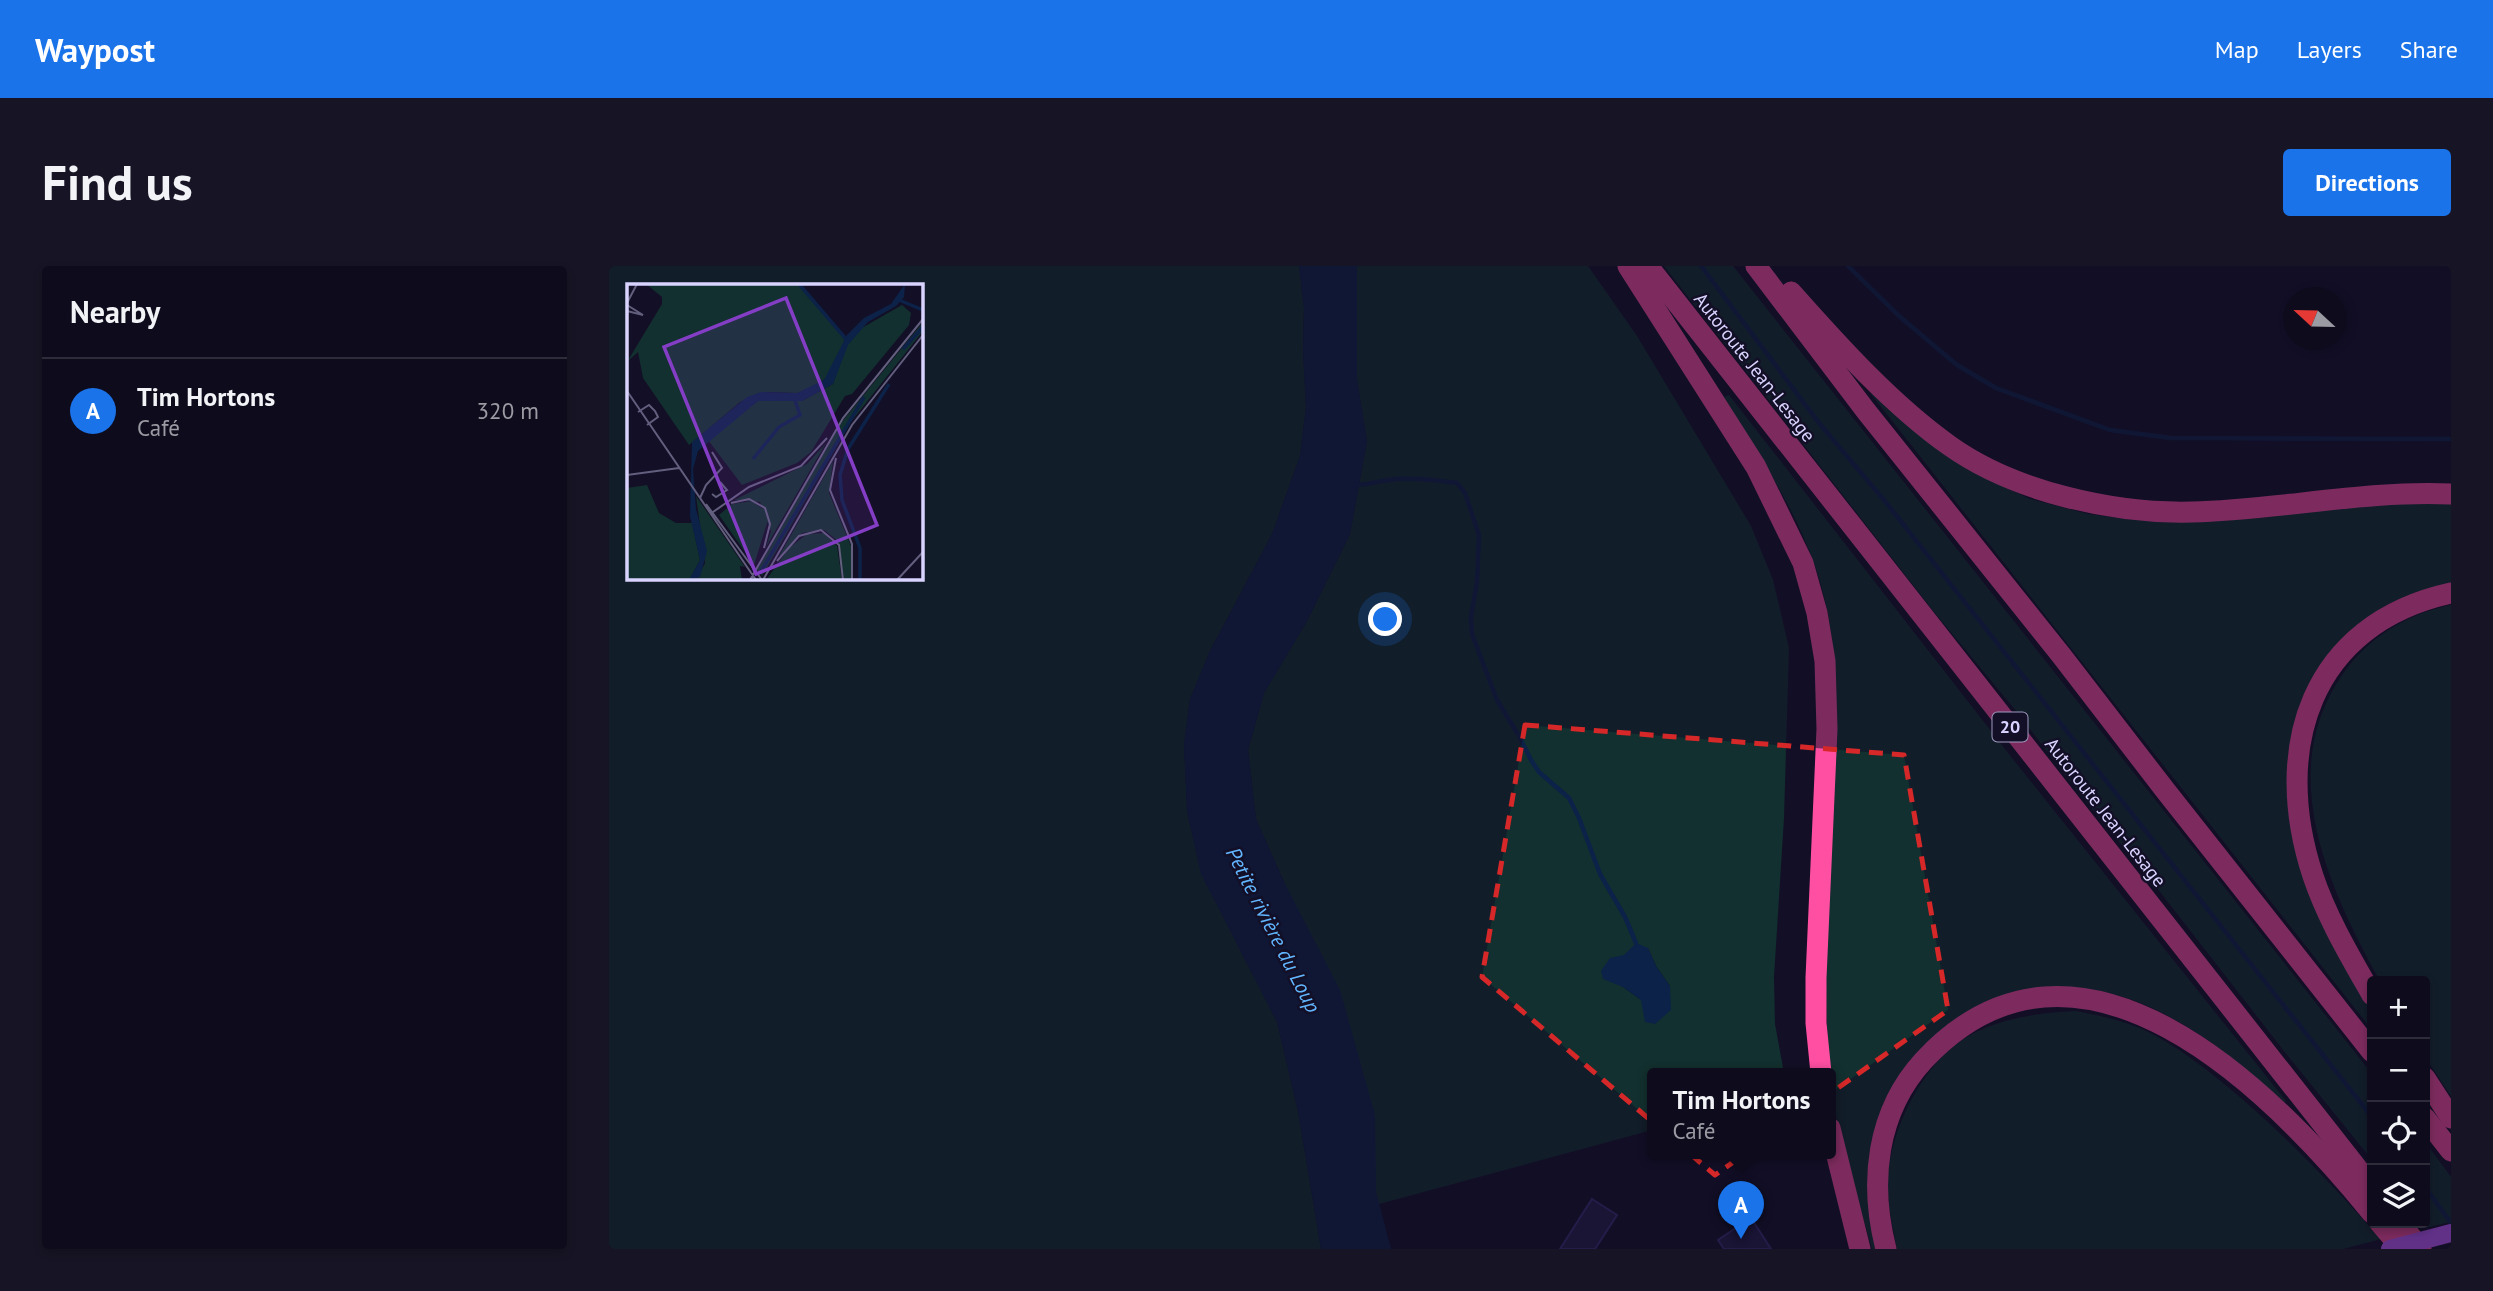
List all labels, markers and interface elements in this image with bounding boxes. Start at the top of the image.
text: Waypost [35,28,155,71]
text: Map [2215,34,2259,65]
text: Layers [2297,34,2362,65]
text: Share [2400,34,2458,65]
button: Directions [2283,149,2451,216]
text: Find us [42,150,193,214]
inset map [627,284,922,579]
street label: Autoroute Jean-Lesage [1689,287,1821,447]
north arrow [2283,287,2346,350]
text: Nearby [70,292,160,331]
text: Tim Hortons [137,380,275,413]
text: A [86,396,100,425]
text: 320 m [477,396,539,425]
text: Café [137,413,180,442]
your location [1368,602,1402,636]
road number: 20 [1993,713,2027,742]
street label: Autoroute Jean-Lesage [2040,732,2172,892]
water label: Petite rivière du Loup [1220,842,1327,1017]
map controls [2367,976,2430,1228]
button: + [2367,976,2430,1039]
button: − [2367,1039,2430,1102]
popup [1647,1068,1836,1159]
text: Tim Hortons [1672,1083,1811,1116]
button: locate [2367,1102,2430,1165]
text: Café [1672,1116,1715,1145]
button: layers [2367,1165,2430,1228]
pin: A [1718,1181,1764,1239]

